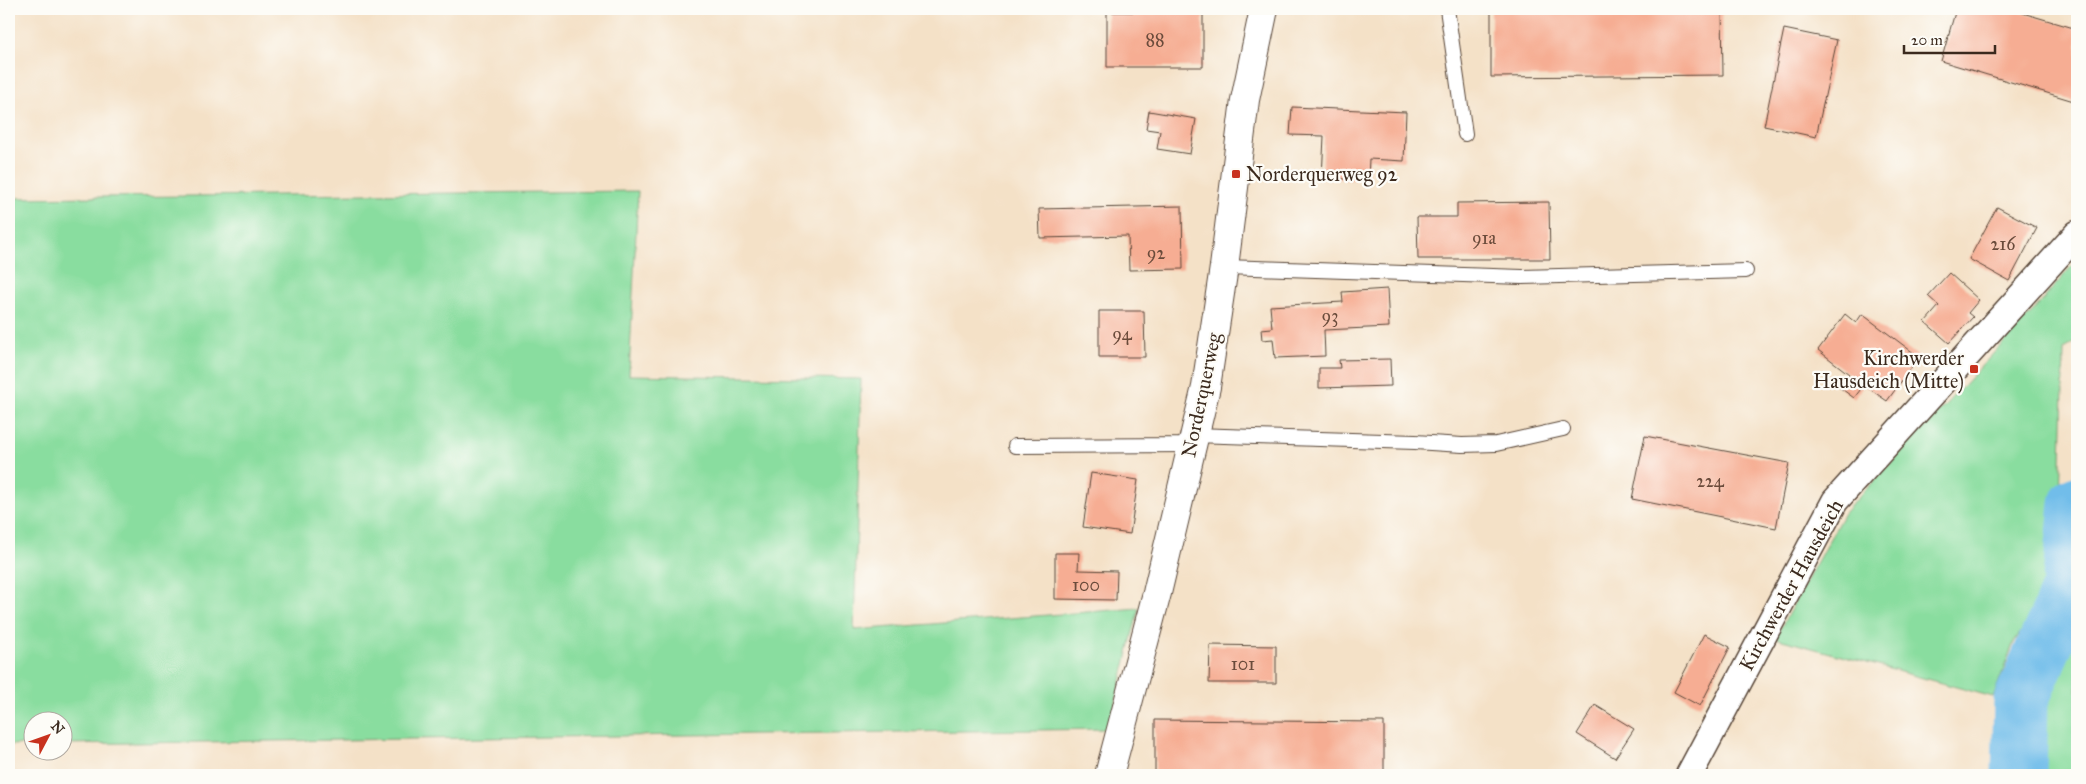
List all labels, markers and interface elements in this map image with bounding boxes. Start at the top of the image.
scale bar [1904,22,1995,54]
house number: 88 [1145,29,1165,51]
text: 20 m [1911,31,1943,49]
place label: Norderquerweg 92 [1246,162,1398,187]
marker: Norderquerweg 92 [1230,168,1242,180]
house number: 91a [1472,227,1497,249]
house number: 216 [1990,233,2016,255]
house number: 92 [1147,242,1165,264]
house number: 93 [1322,305,1338,327]
house number: 94 [1112,323,1133,345]
street label: Norderquerweg [1176,330,1227,460]
place label: Kirchwerder Hausdeich (Mitte) [1813,346,1964,394]
marker: Kirchwerder Hausdeich (Mitte) [1968,363,1980,375]
house number: 224 [1696,470,1725,492]
street label: Kirchwerder Hausdeich [1734,495,1848,675]
house number: 100 [1072,574,1100,596]
house number: 101 [1231,653,1255,675]
north arrow [22,712,72,762]
text: N [47,718,68,738]

